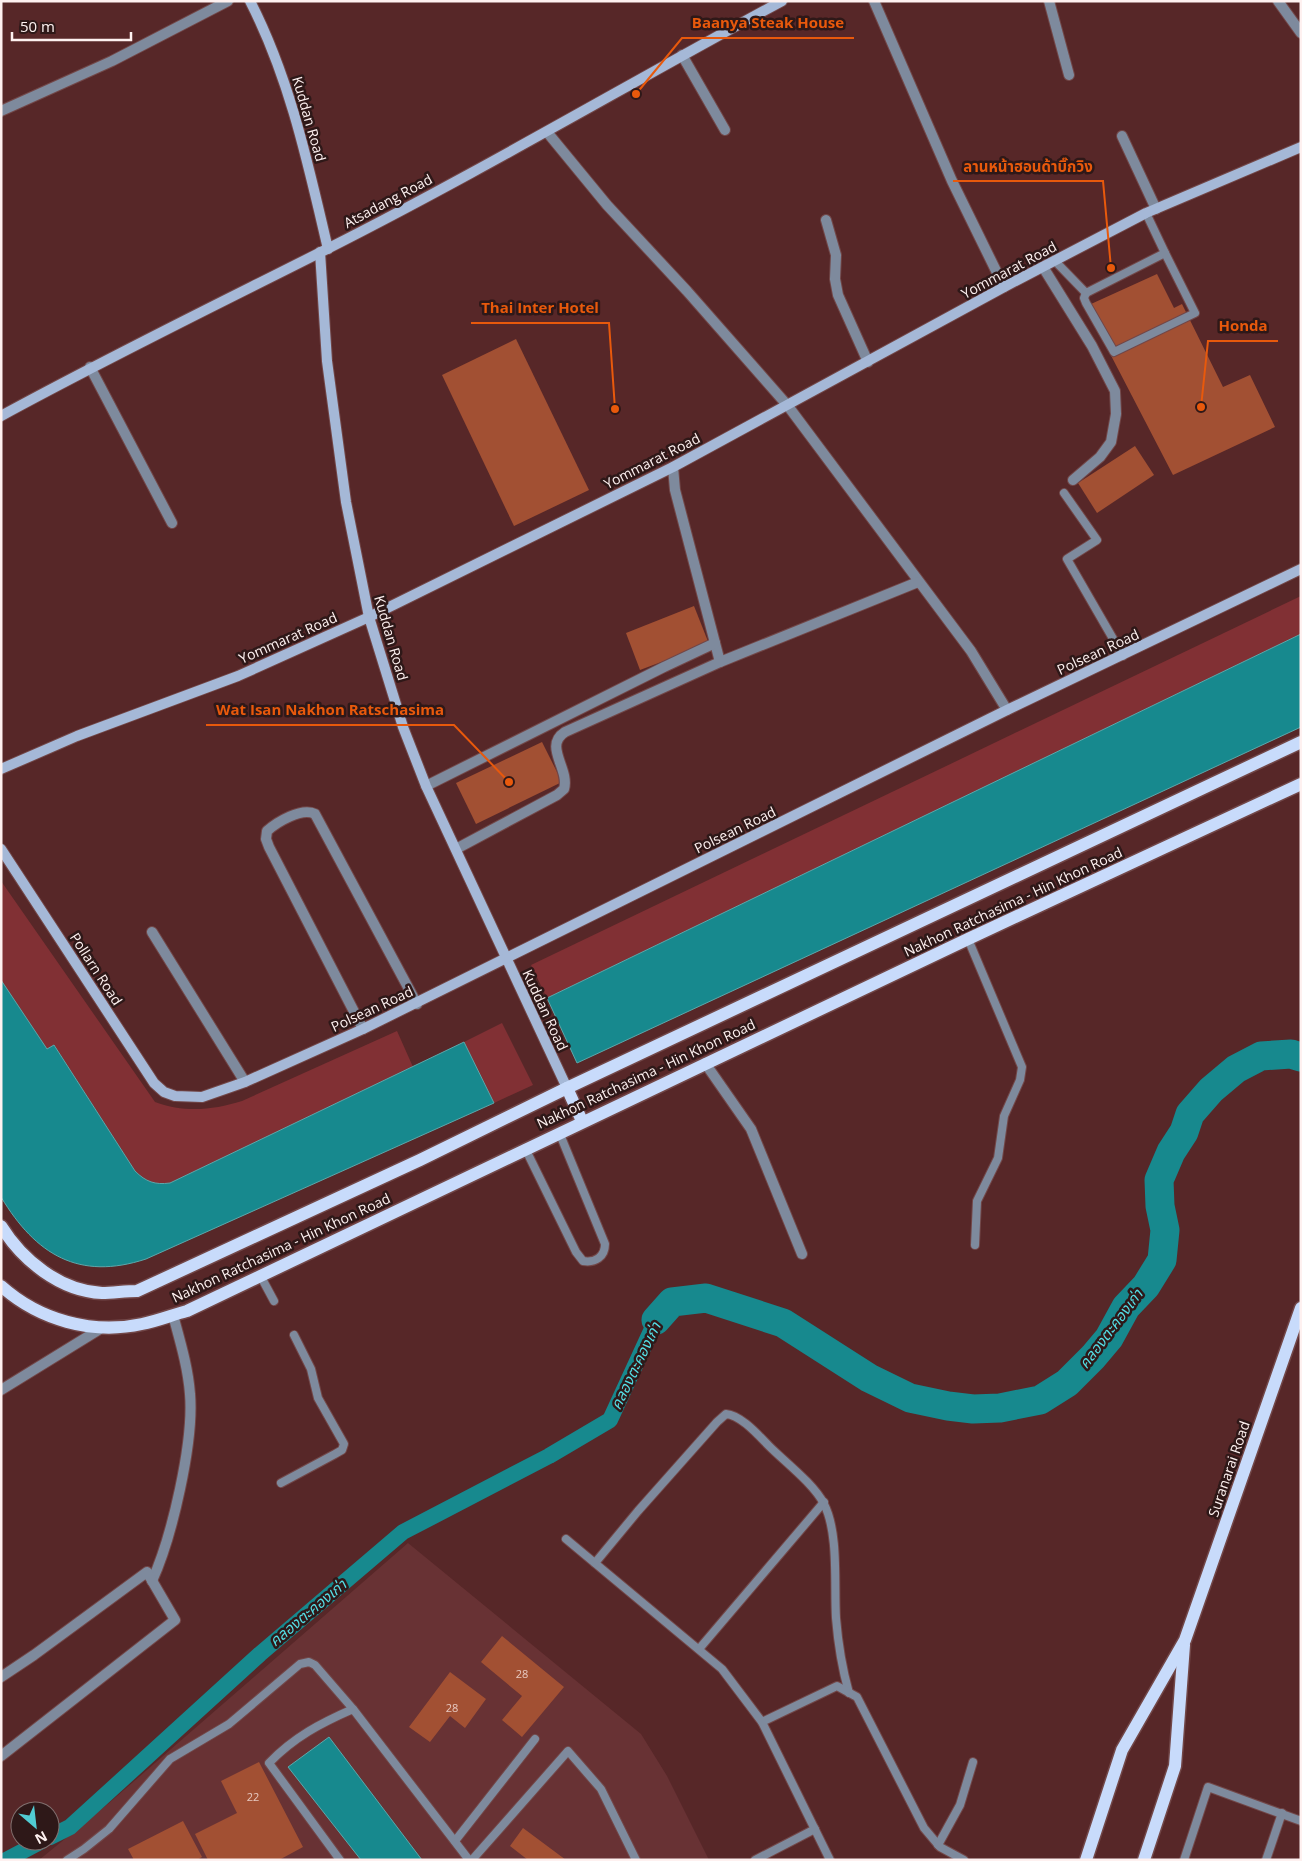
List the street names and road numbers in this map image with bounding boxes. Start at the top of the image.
street label: Kuddan Road [288,74,331,164]
street label: Atsadang Road [340,169,435,232]
street label: Yommarat Road [958,236,1060,303]
street label: Yommarat Road [600,428,703,493]
street label: Kuddan Road [370,593,413,683]
street label: Yommarat Road [236,607,340,668]
street label: Polsean Road [1054,624,1142,679]
street label: Polsean Road [691,802,779,857]
street label: Nakhon Ratchasima - Hin Khon Road [900,842,1125,961]
street label: Pollarn Road [66,929,127,1009]
street label: Kuddan Road [518,966,573,1054]
street label: Polsean Road [328,981,416,1036]
street label: Nakhon Ratchasima - Hin Khon Road [533,1014,758,1133]
street label: Nakhon Ratchasima - Hin Khon Road [168,1188,393,1307]
street label: Suranarai Road [1203,1418,1254,1519]

